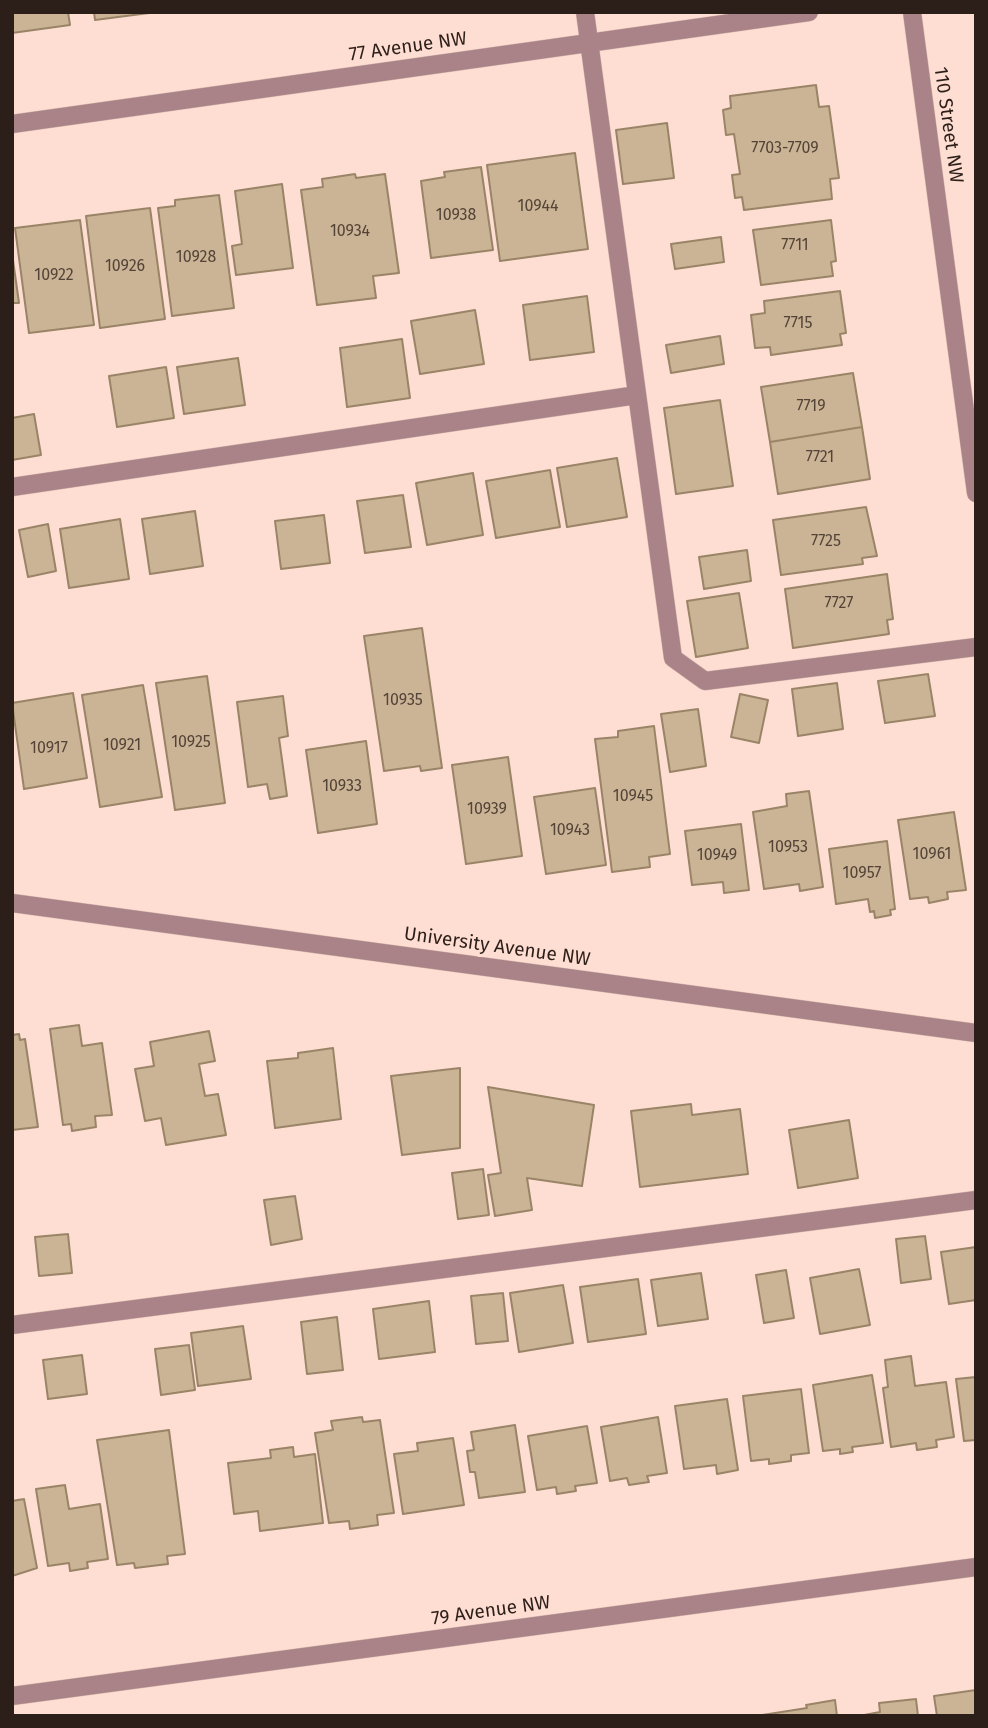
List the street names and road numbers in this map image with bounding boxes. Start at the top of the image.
street label: 77 Avenue NW [348,27,468,67]
street label: 110 Street NW [929,65,967,185]
street label: University Avenue NW [402,923,592,971]
street label: 79 Avenue NW [430,1591,552,1631]

